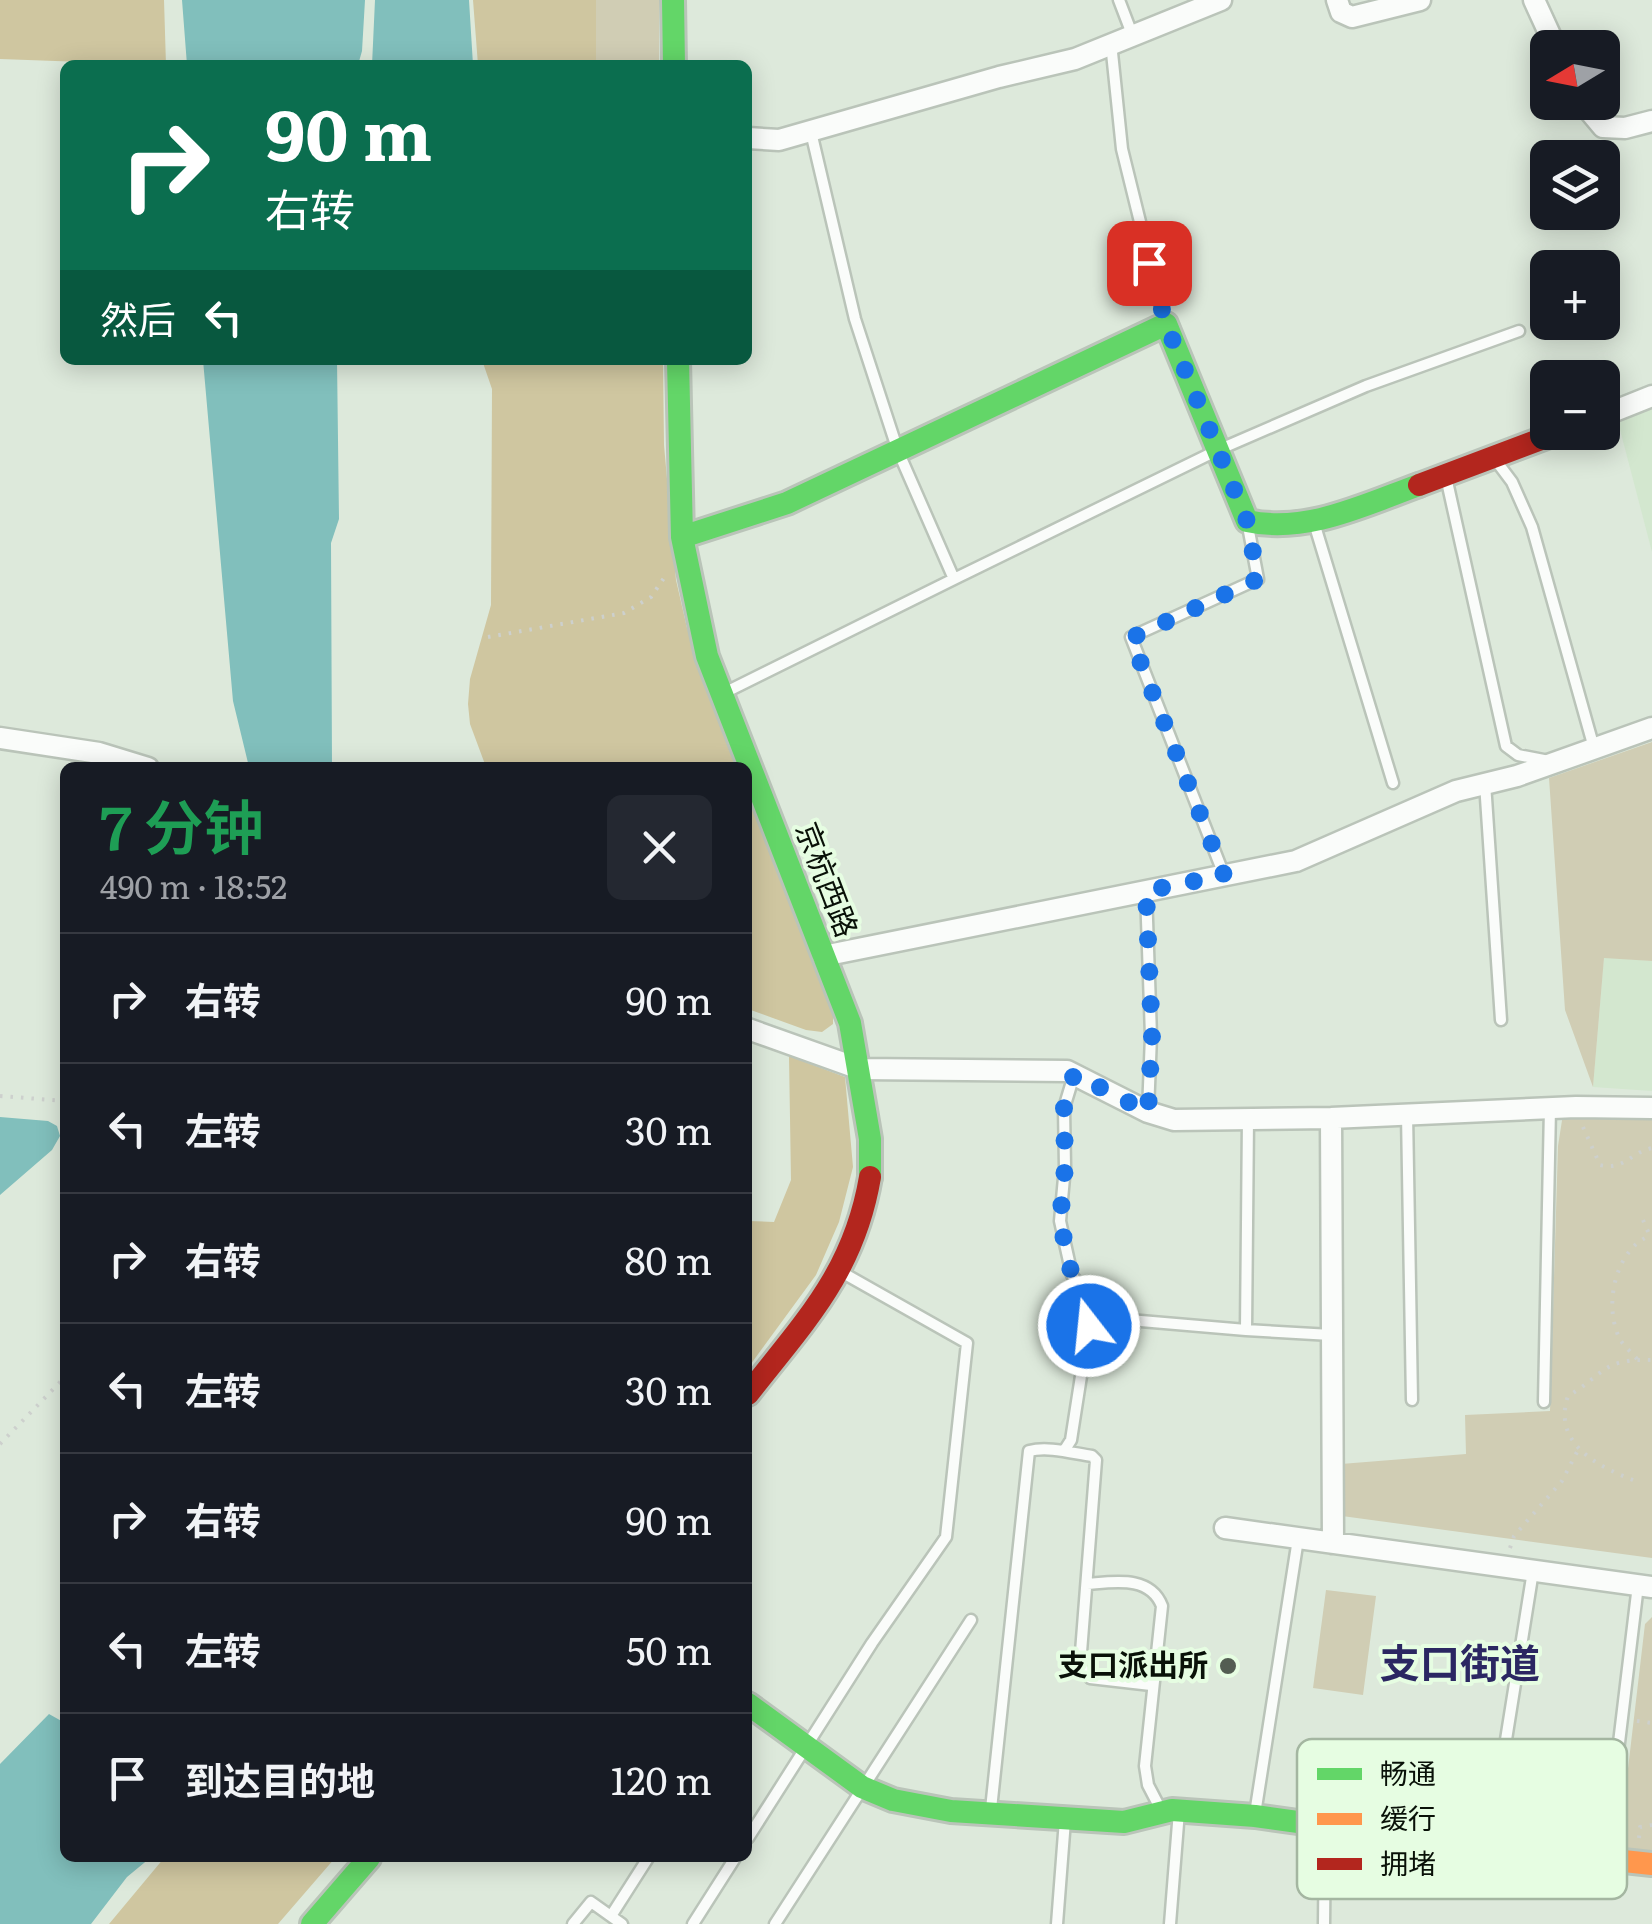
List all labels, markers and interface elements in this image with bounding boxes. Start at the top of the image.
north arrow [1530,30,1620,120]
map controls [1530,30,1620,450]
text: 90 m [265,79,432,183]
icon: right [100,100,230,230]
button: layers [1530,140,1620,230]
text: 右转 [265,174,355,241]
pin [1107,221,1192,306]
icon: arrive [1122,236,1177,291]
button: + [1530,250,1620,340]
text: 然后 [100,289,176,346]
icon: left [196,290,251,345]
button: − [1530,360,1620,450]
text: 7 分钟 [100,779,264,868]
button: close [607,795,712,900]
street label: 京杭西路 [787,815,871,943]
text: 490 m · 18:52 [100,861,287,909]
text: 右转 [185,970,261,1027]
text: 90 m [626,970,712,1027]
icon: right [100,971,155,1026]
text: 左转 [185,1100,261,1157]
text: 30 m [625,1100,712,1157]
icon: left [100,1101,155,1156]
text: 右转 [185,1230,261,1287]
text: 80 m [625,1230,712,1287]
icon: right [100,1231,155,1286]
position arrow [1037,1274,1141,1378]
text: 左转 [185,1360,261,1417]
text: 30 m [625,1360,712,1417]
icon: left [100,1361,155,1416]
text: 右转 [185,1490,261,1547]
text: 90 m [626,1490,712,1547]
icon: right [100,1491,155,1546]
text: 左转 [185,1620,261,1677]
text: 50 m [626,1620,712,1677]
icon: left [100,1621,155,1676]
district label: 支口街道 [1380,1631,1540,1690]
place label: 支口派出所 [1058,1641,1208,1685]
marker: 支口派出所 [1217,1655,1239,1677]
legend [1297,1739,1627,1899]
text: 到达目的地 [185,1750,375,1807]
text: 120 m [611,1750,712,1807]
icon: arrive [100,1751,155,1806]
text: 畅通 [1380,1751,1436,1793]
text: 缓行 [1380,1796,1436,1838]
text: 拥堵 [1380,1841,1436,1883]

